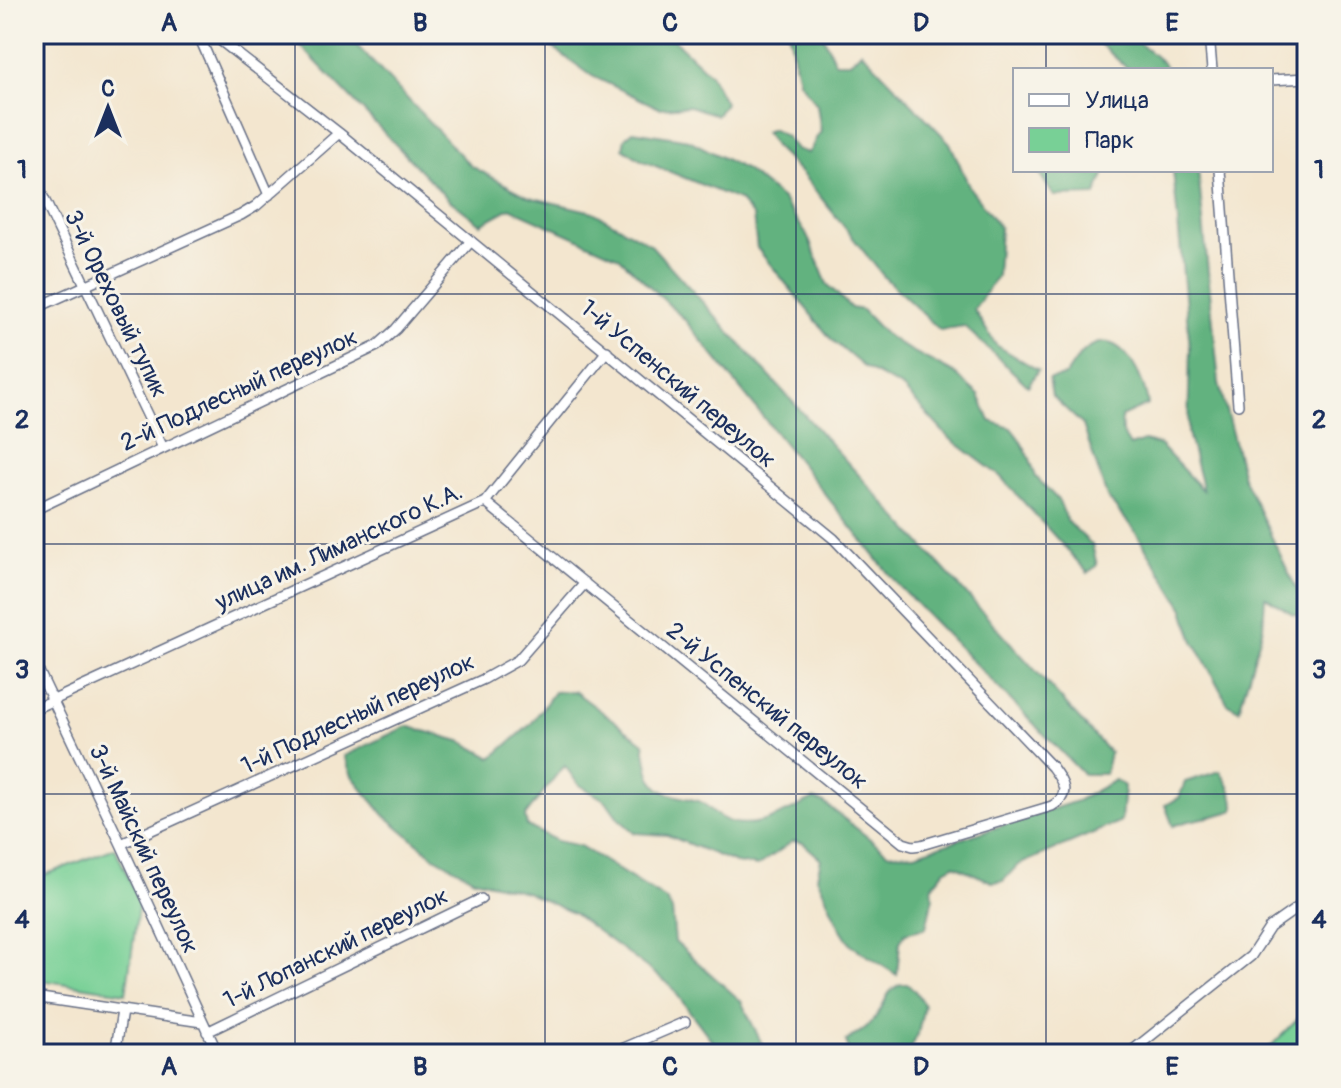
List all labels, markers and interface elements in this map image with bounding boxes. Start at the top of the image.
text: A [161,7,178,39]
text: B [413,7,427,39]
text: C [662,7,678,39]
text: D [913,7,929,39]
text: E [1165,7,1179,39]
north arrow [68,68,148,148]
legend [1013,68,1273,172]
text: С [101,75,115,103]
text: Улица [1085,86,1149,115]
text: Парк [1085,126,1134,155]
text: 1 [17,154,27,186]
text: 1 [1314,154,1324,186]
street label: 3-й Ореховый тупик [58,205,174,403]
street label: 1-й Успенский переулок [574,294,782,474]
street label: 2-й Подлесный переулок [116,322,362,458]
text: 2 [15,404,29,436]
text: 2 [1312,404,1326,436]
street label: улица им. Лиманского К.А. [210,477,467,618]
street label: 2-й Успенский переулок [661,616,873,796]
street label: 1-й Подлесный переулок [237,647,479,781]
text: 3 [15,654,29,686]
text: 3 [1312,654,1326,686]
street label: 3-й Майский переулок [83,740,205,958]
street label: 1-й Лопанский переулок [219,881,453,1015]
text: 4 [14,904,30,936]
text: 4 [1311,904,1327,936]
text: A [161,1051,178,1083]
text: B [413,1051,427,1083]
text: C [662,1051,678,1083]
text: D [913,1051,929,1083]
text: E [1165,1051,1179,1083]

